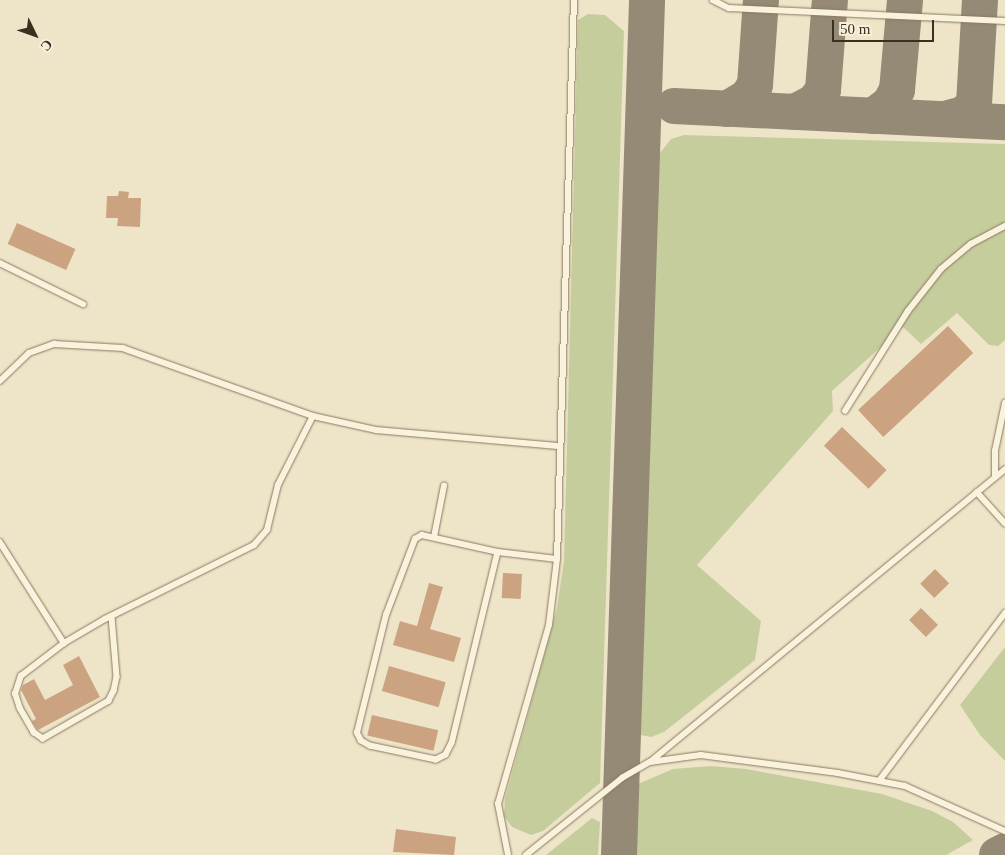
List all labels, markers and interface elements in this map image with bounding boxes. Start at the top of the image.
north arrow [10,10,60,60]
scale bar [835,10,938,42]
text: 50 m [840,21,870,37]
text: С [38,37,55,54]

